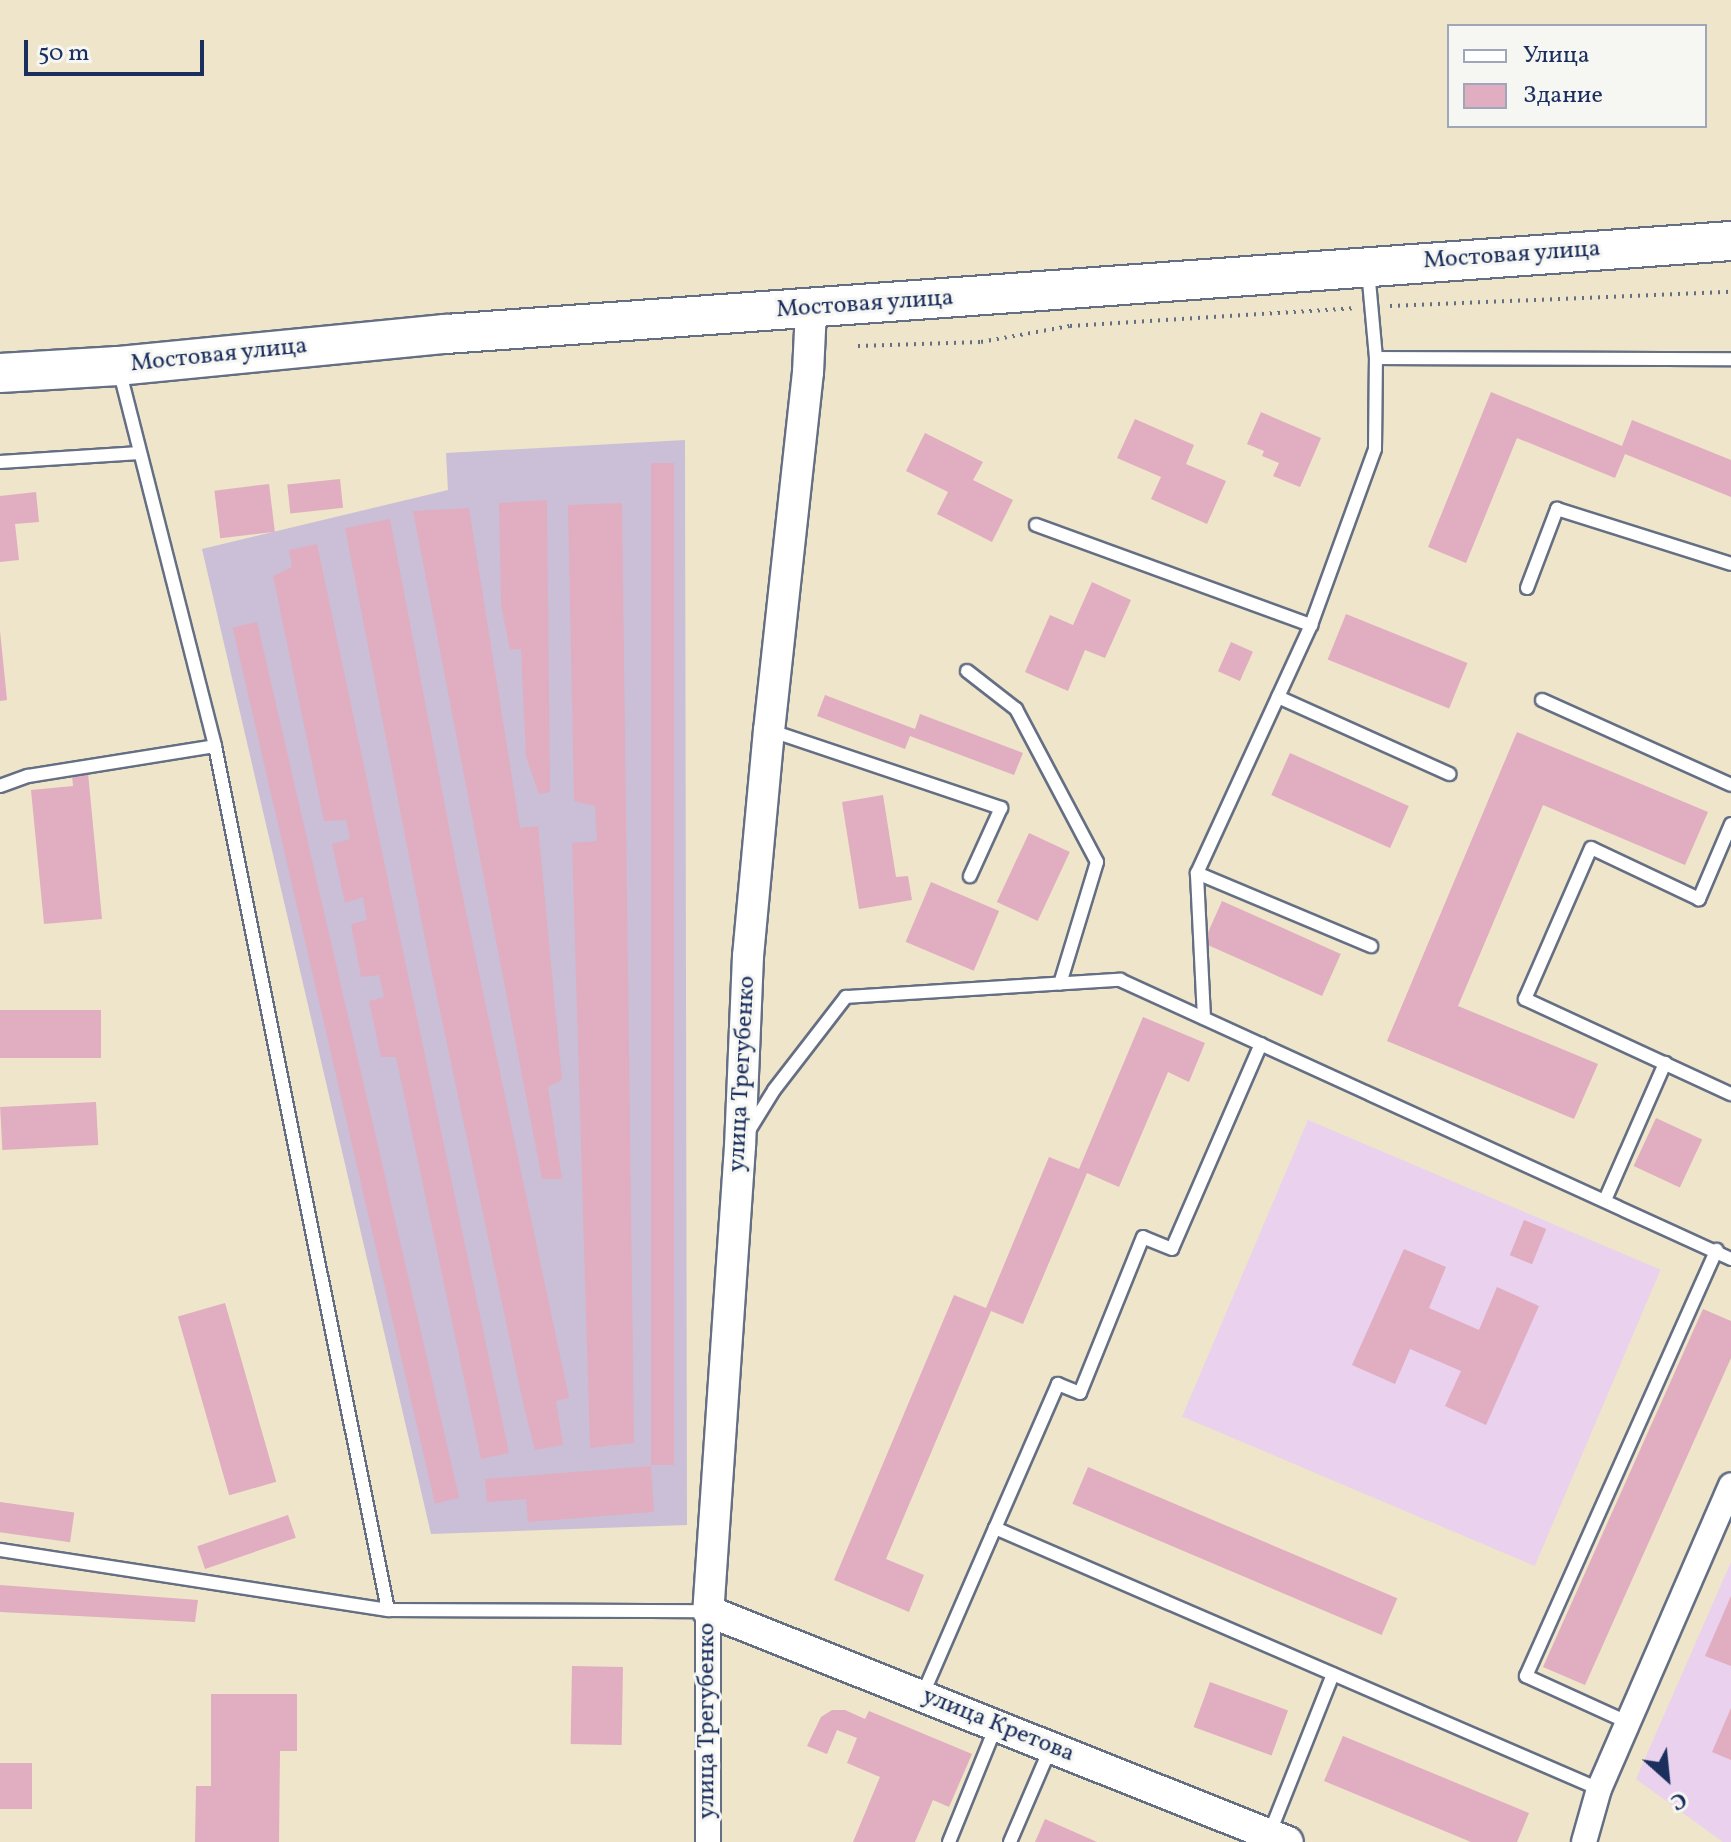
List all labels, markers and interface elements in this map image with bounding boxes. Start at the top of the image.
scale bar [28,24,208,74]
legend [1447,24,1707,128]
text: 50 m [38,37,90,71]
text: Улица [1523,39,1590,73]
text: Здание [1523,79,1603,113]
street label: Мостовая улица [1422,235,1602,277]
street label: Мостовая улица [775,284,955,326]
street label: Мостовая улица [129,332,309,380]
street label: улица Трегубенко [723,975,763,1173]
street label: улица Трегубенко [694,1622,722,1820]
street label: улица Кретова [918,1682,1078,1770]
north arrow [1627,1738,1707,1818]
text: С [1665,1783,1691,1817]

